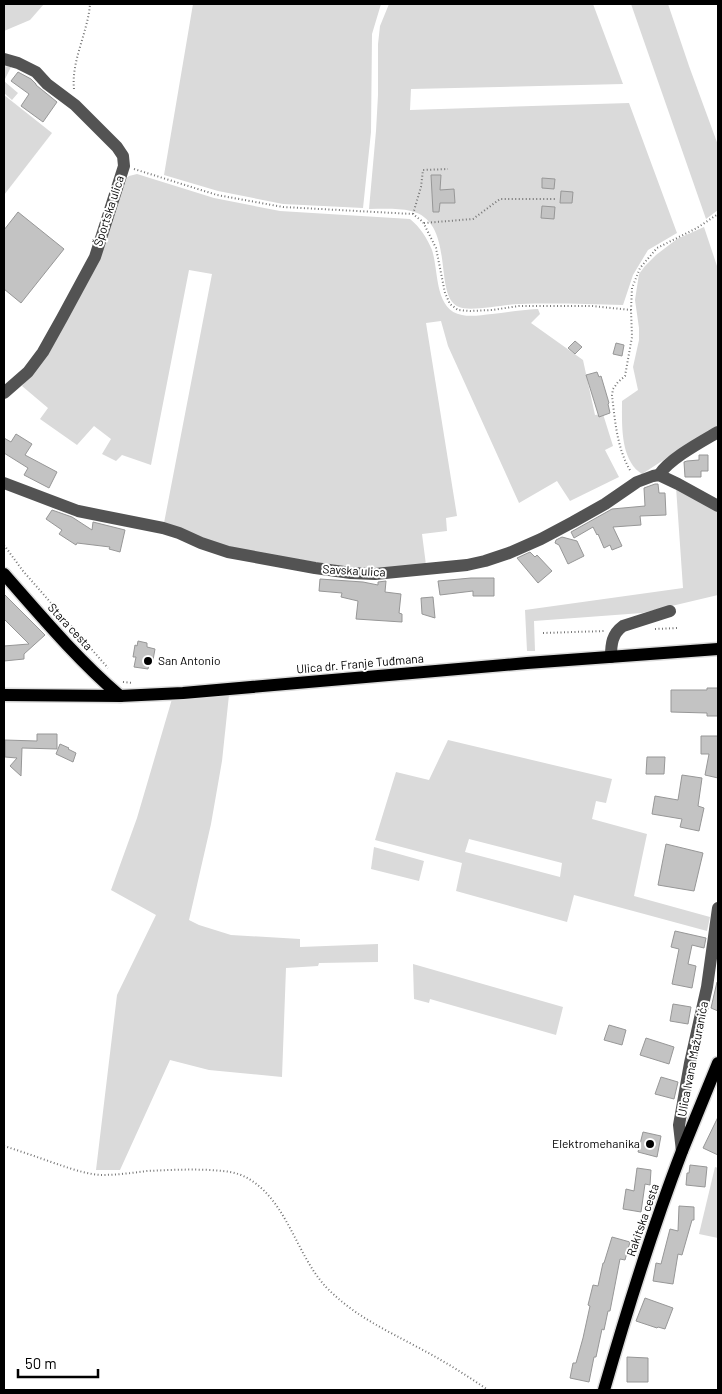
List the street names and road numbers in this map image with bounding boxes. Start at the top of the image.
street label: Športska ulica [90,173,126,248]
street label: Savska ulica [322,561,386,579]
street label: Stara cesta [45,600,96,653]
street label: Ulica dr. Franje Tuđmana [296,650,424,676]
street label: Ulica Ivana Mažuranića [674,1000,710,1118]
street label: Rakitska cesta [623,1182,661,1258]

